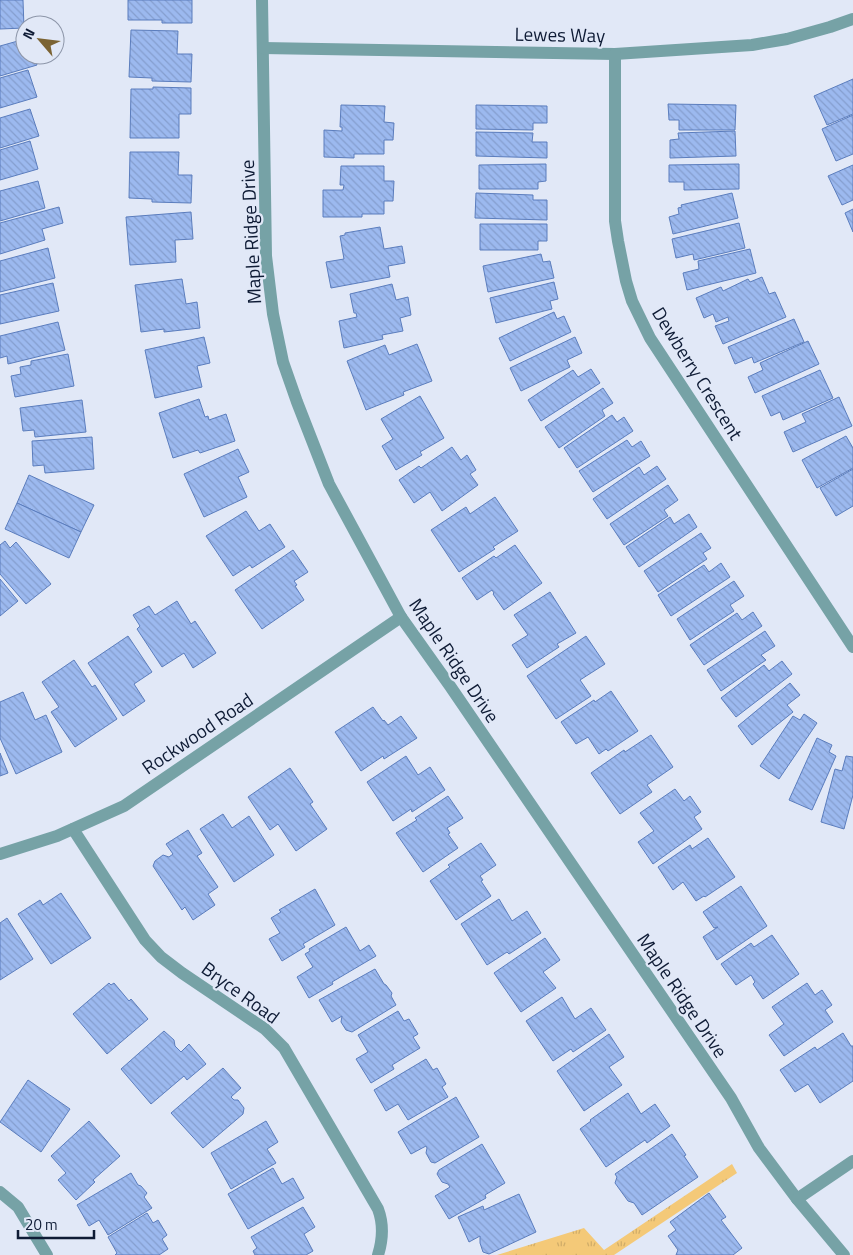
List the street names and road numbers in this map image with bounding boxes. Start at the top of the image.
street label: Lewes Way [514,19,606,49]
street label: Maple Ridge Drive [232,159,268,305]
street label: Dewberry Crescent [645,301,751,445]
street label: Maple Ridge Drive [403,592,507,728]
street label: Rockwood Road [136,685,258,781]
street label: Maple Ridge Drive [631,927,735,1063]
street label: Bryce Road [196,954,286,1030]

